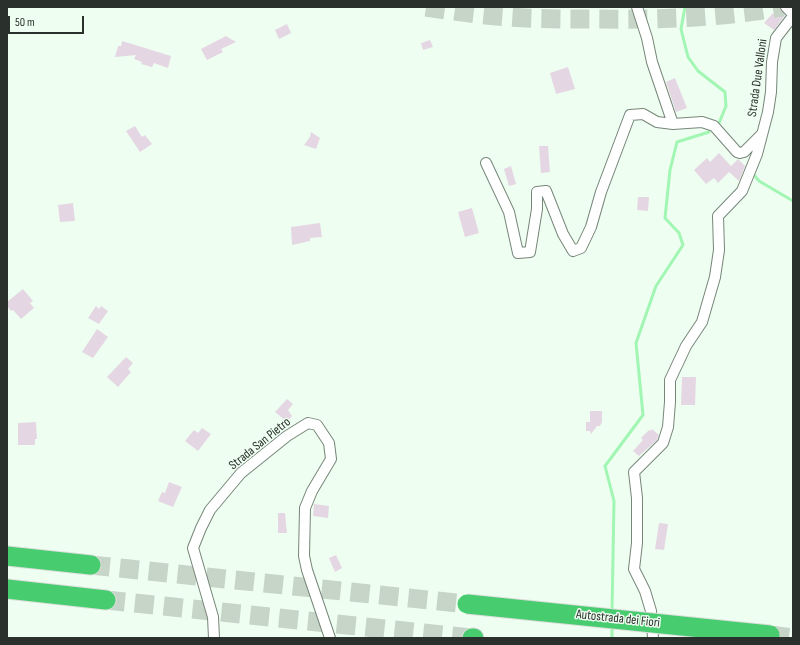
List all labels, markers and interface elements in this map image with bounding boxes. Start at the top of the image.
scale bar [10,8,86,34]
text: 50 m [15,15,35,30]
street label: Strada Due Valloni [745,38,771,118]
street label: Strada San Pietro [226,414,294,474]
street label: Autostrada dei Fiori [575,607,661,631]

